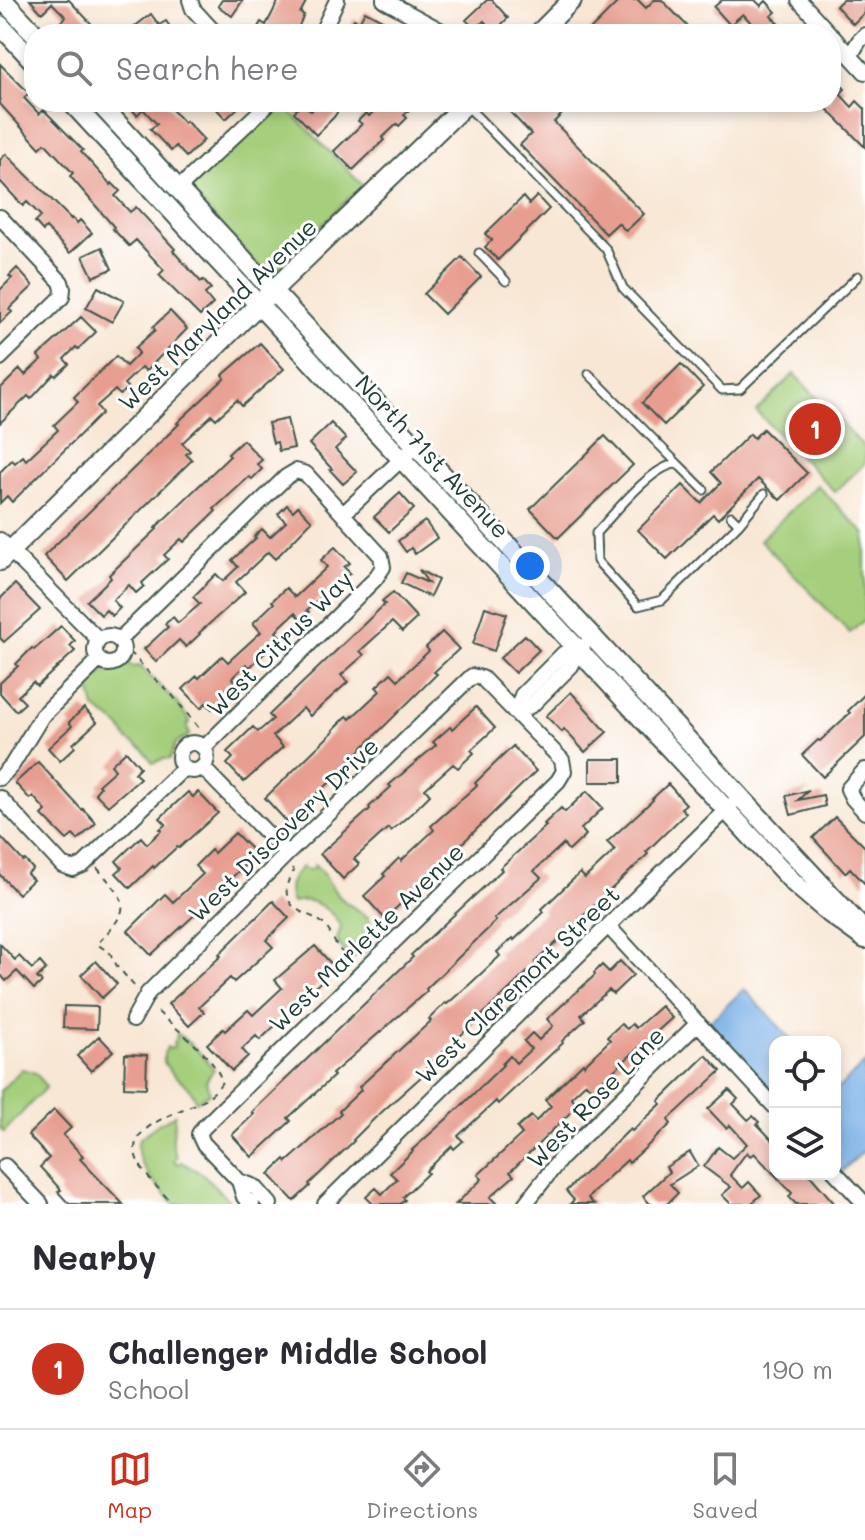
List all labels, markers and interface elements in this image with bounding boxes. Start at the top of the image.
search box [24,24,841,112]
icon: search [52,46,96,90]
text: Search here [116,48,299,88]
street label: West Maryland Avenue [111,211,323,417]
street label: North 71st Avenue [349,368,517,544]
pin: 1 [789,399,841,459]
your location [510,546,550,586]
street label: West Citrus Way [199,563,359,723]
street label: West Discovery Drive [181,730,385,928]
street label: West Marlette Avenue [262,836,470,1038]
street label: West Claremont Street [408,878,626,1090]
street label: West Rose Lane [519,1020,671,1174]
map controls [769,1036,841,1180]
button: locate [769,1036,841,1108]
button: layers [769,1108,841,1180]
text: Nearby [32,1234,157,1279]
text: Challenger Middle School [108,1332,487,1372]
text: 1 [52,1352,64,1386]
text: 190 m [761,1352,833,1386]
text: School [108,1372,190,1406]
tab: Map [107,1447,152,1524]
tab: Directions [366,1447,478,1524]
tab: Saved [693,1447,758,1524]

